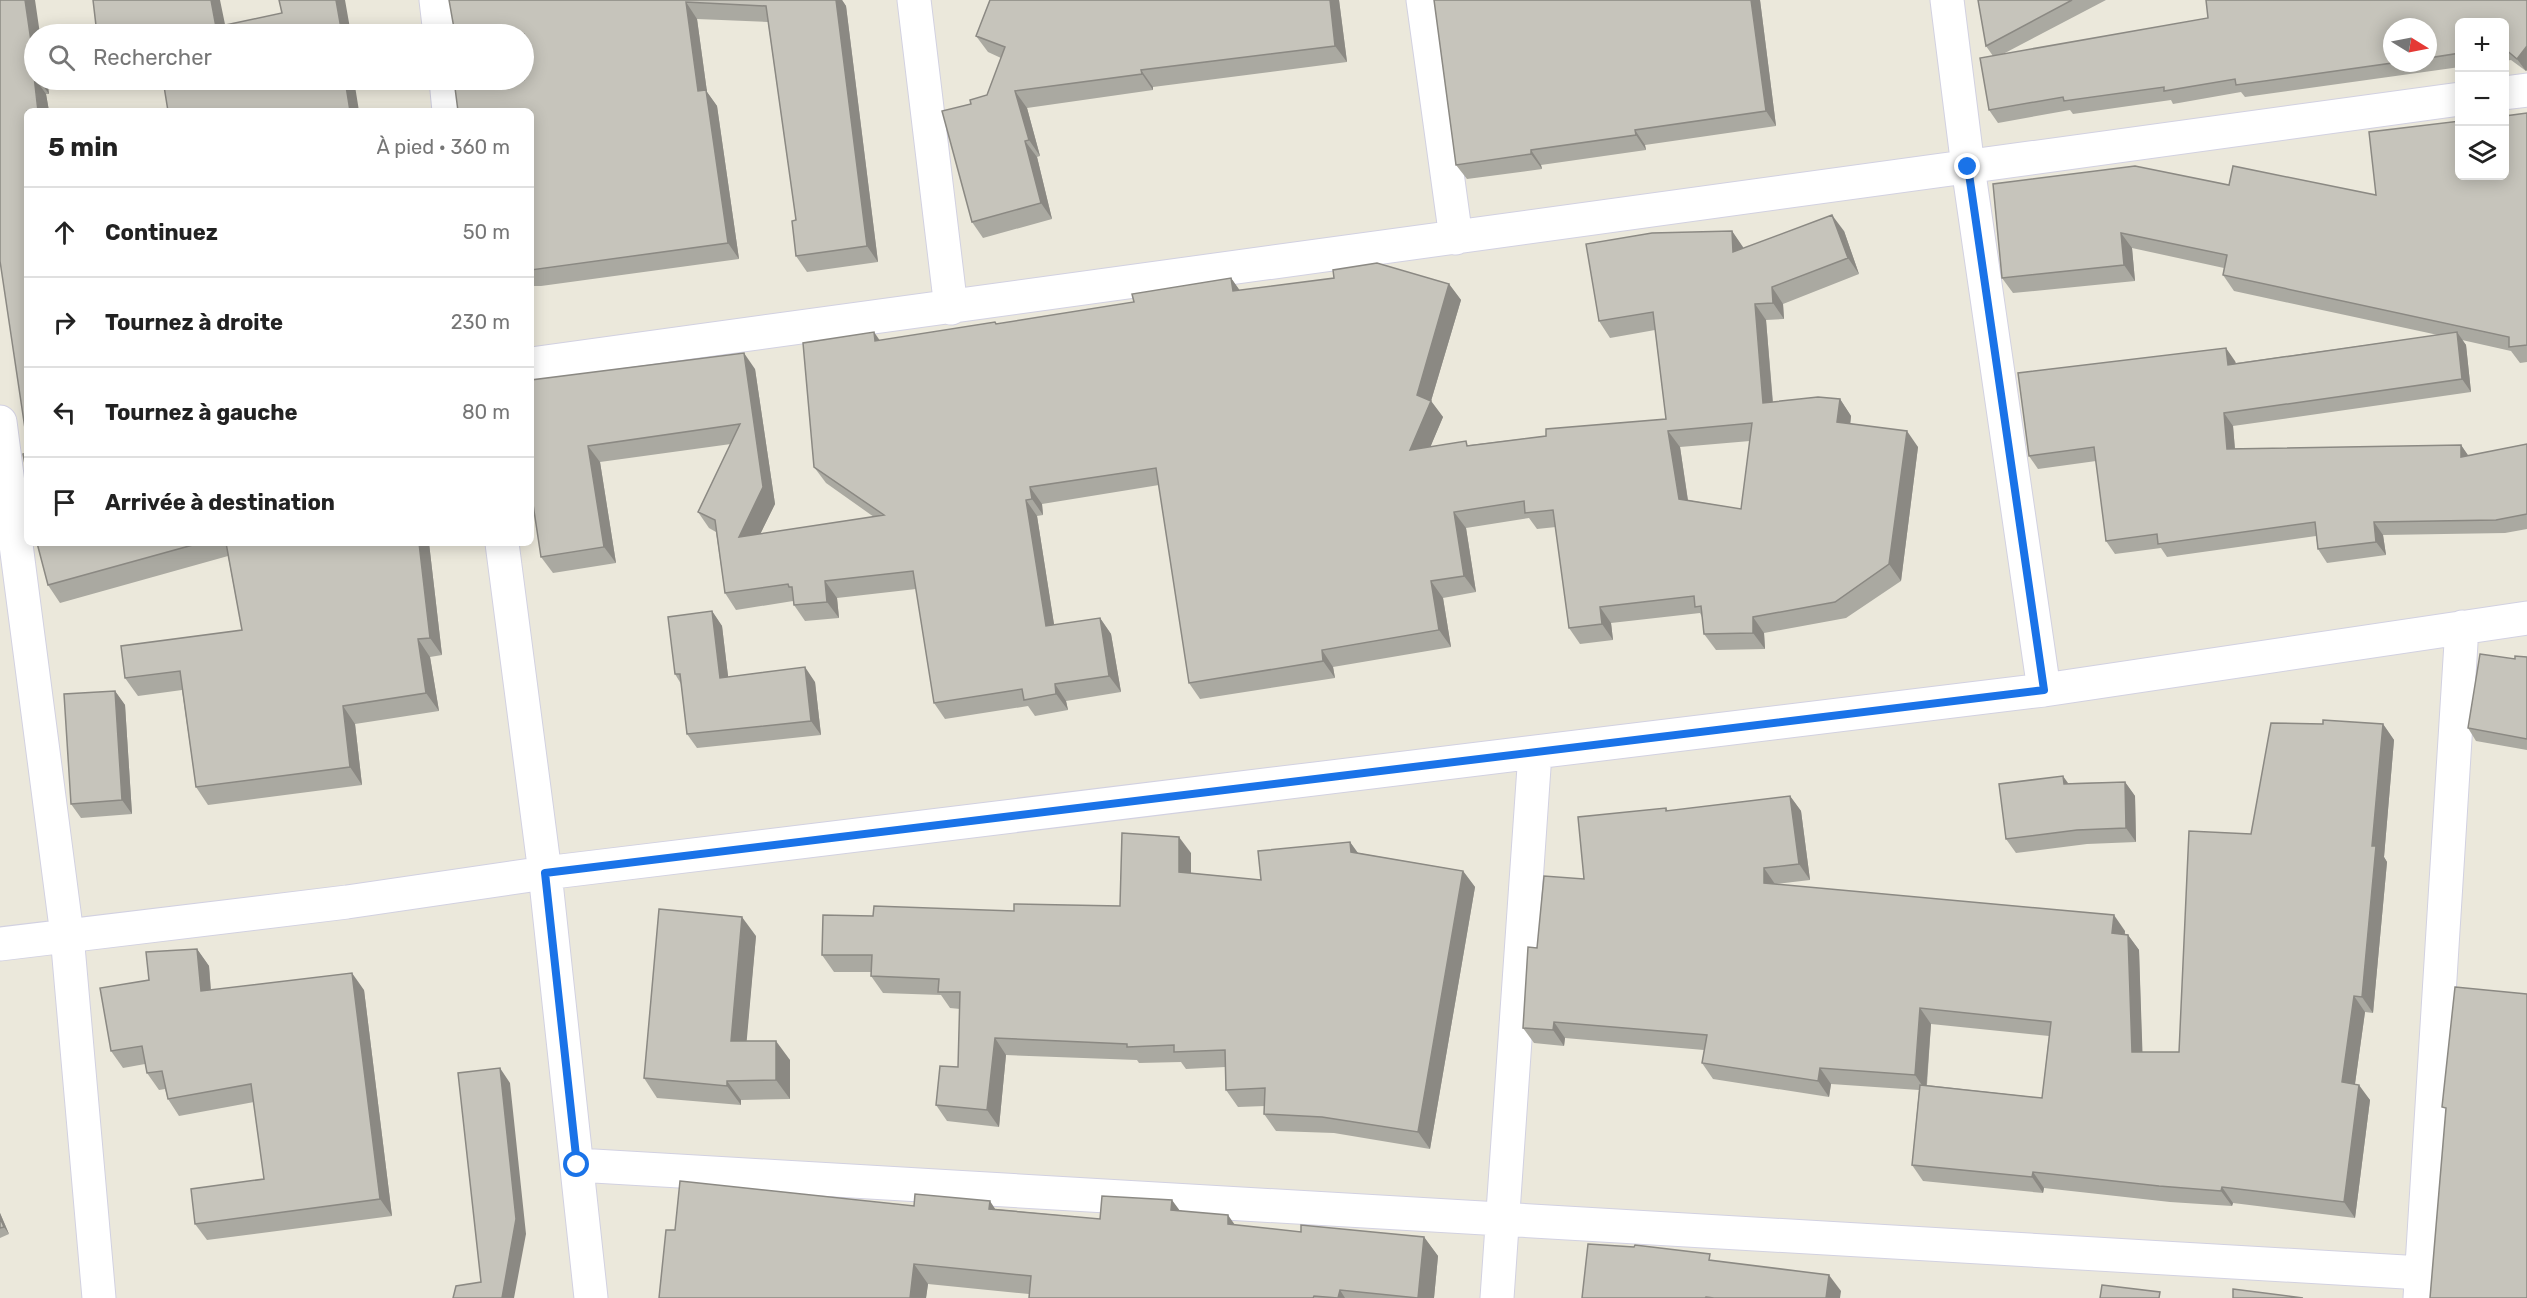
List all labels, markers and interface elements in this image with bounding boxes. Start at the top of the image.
north arrow [2383,18,2437,72]
map controls [2455,18,2509,180]
button: + [2455,18,2509,72]
search box [24,24,534,90]
icon: search [45,41,78,74]
text: Rechercher [93,44,212,71]
button: − [2455,72,2509,126]
button: layers [2455,126,2509,180]
text: 5 min [48,132,118,163]
text: À pied · 360 m [377,135,510,159]
route end [1954,153,1980,179]
icon: ahead [48,216,81,249]
text: Continuez [105,219,218,246]
text: 50 m [463,220,510,244]
icon: right [48,306,81,339]
text: Tournez à droite [105,309,283,336]
text: 230 m [451,310,510,334]
icon: left [48,396,81,429]
text: Tournez à gauche [105,399,298,426]
text: 80 m [462,400,510,424]
icon: arrive [48,486,81,519]
text: Arrivée à destination [105,489,335,516]
route start [563,1151,589,1177]

